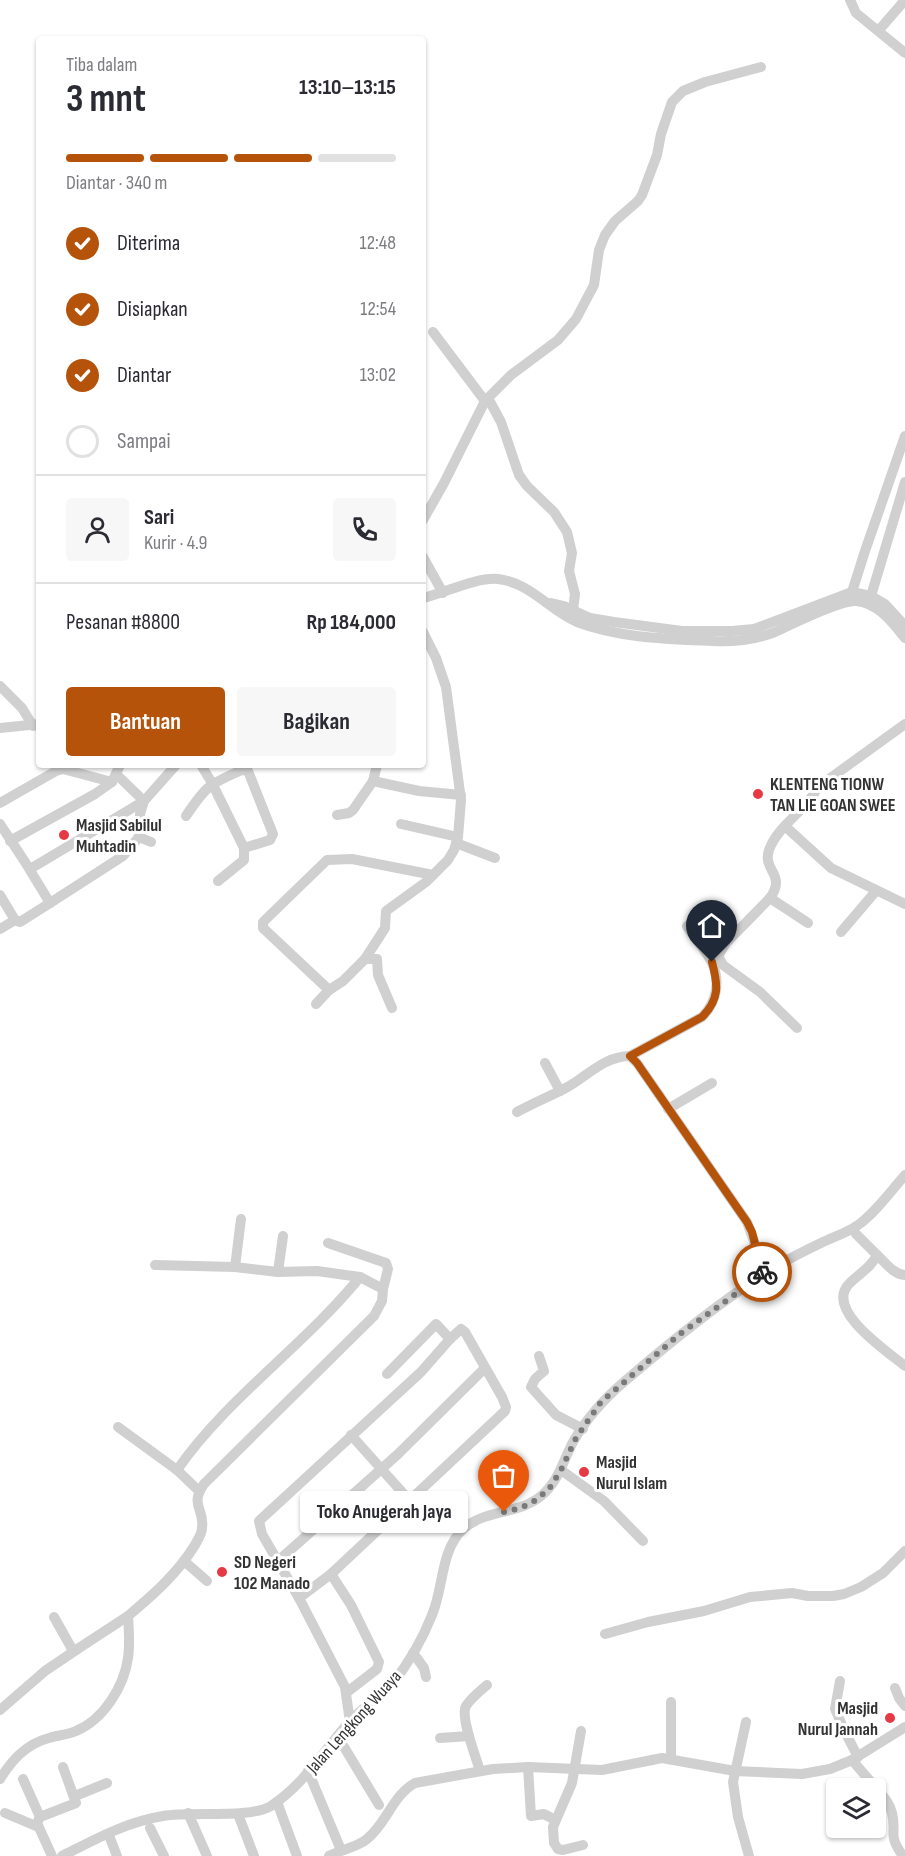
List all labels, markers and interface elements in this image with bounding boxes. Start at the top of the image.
text: Tiba dalam [66,53,137,77]
text: 13:10–13:15 [299,74,396,101]
text: 3 mnt [66,76,146,123]
text: Diantar · 340 m [66,171,167,195]
icon: check [66,227,99,260]
text: Diterima [117,230,180,257]
text: 12:48 [360,231,396,255]
icon: check [66,293,99,326]
text: Disiapkan [117,296,188,323]
text: 12:54 [360,297,396,321]
icon: check [66,359,99,392]
text: Diantar [117,362,171,389]
text: 13:02 [360,363,396,387]
text: Sampai [117,428,171,455]
button: person [66,498,129,561]
button: phone [333,498,396,561]
text: Sari [144,504,174,531]
text: Kurir · 4.9 [144,531,207,555]
text: Pesanan #8800 [66,609,180,636]
text: Rp 184,000 [306,609,396,636]
button: Bantuan [66,687,225,756]
button: Bagikan [237,687,396,756]
place label: KLENTENG TIONW TAN LIE GOAN SWEE [770,774,896,816]
marker: KLENTENG TIONW TAN LIE GOAN SWEE [751,787,765,801]
place label: Masjid Sabilul Muhtadin [76,815,162,857]
marker: Masjid Sabilul Muhtadin [57,828,71,842]
pin [686,900,737,962]
icon: home [695,909,728,942]
courier [732,1242,792,1302]
icon: bike [746,1256,779,1289]
pin [478,1450,529,1512]
place label: Masjid Nurul Islam [596,1452,667,1494]
icon: bag [487,1459,520,1492]
marker: Masjid Nurul Islam [577,1465,591,1479]
callout: Toko Anugerah Jaya [300,1491,468,1533]
text: Toko Anugerah Jaya [316,1500,452,1524]
place label: SD Negeri 102 Manado [234,1552,310,1594]
marker: SD Negeri 102 Manado [215,1565,229,1579]
street label: Jalan Lengkong Wuaya [302,1666,406,1779]
place label: Masjid Nurul Jannah [798,1698,878,1740]
marker: Masjid Nurul Jannah [883,1711,897,1725]
map controls [826,1778,886,1838]
button: layers [826,1778,886,1838]

